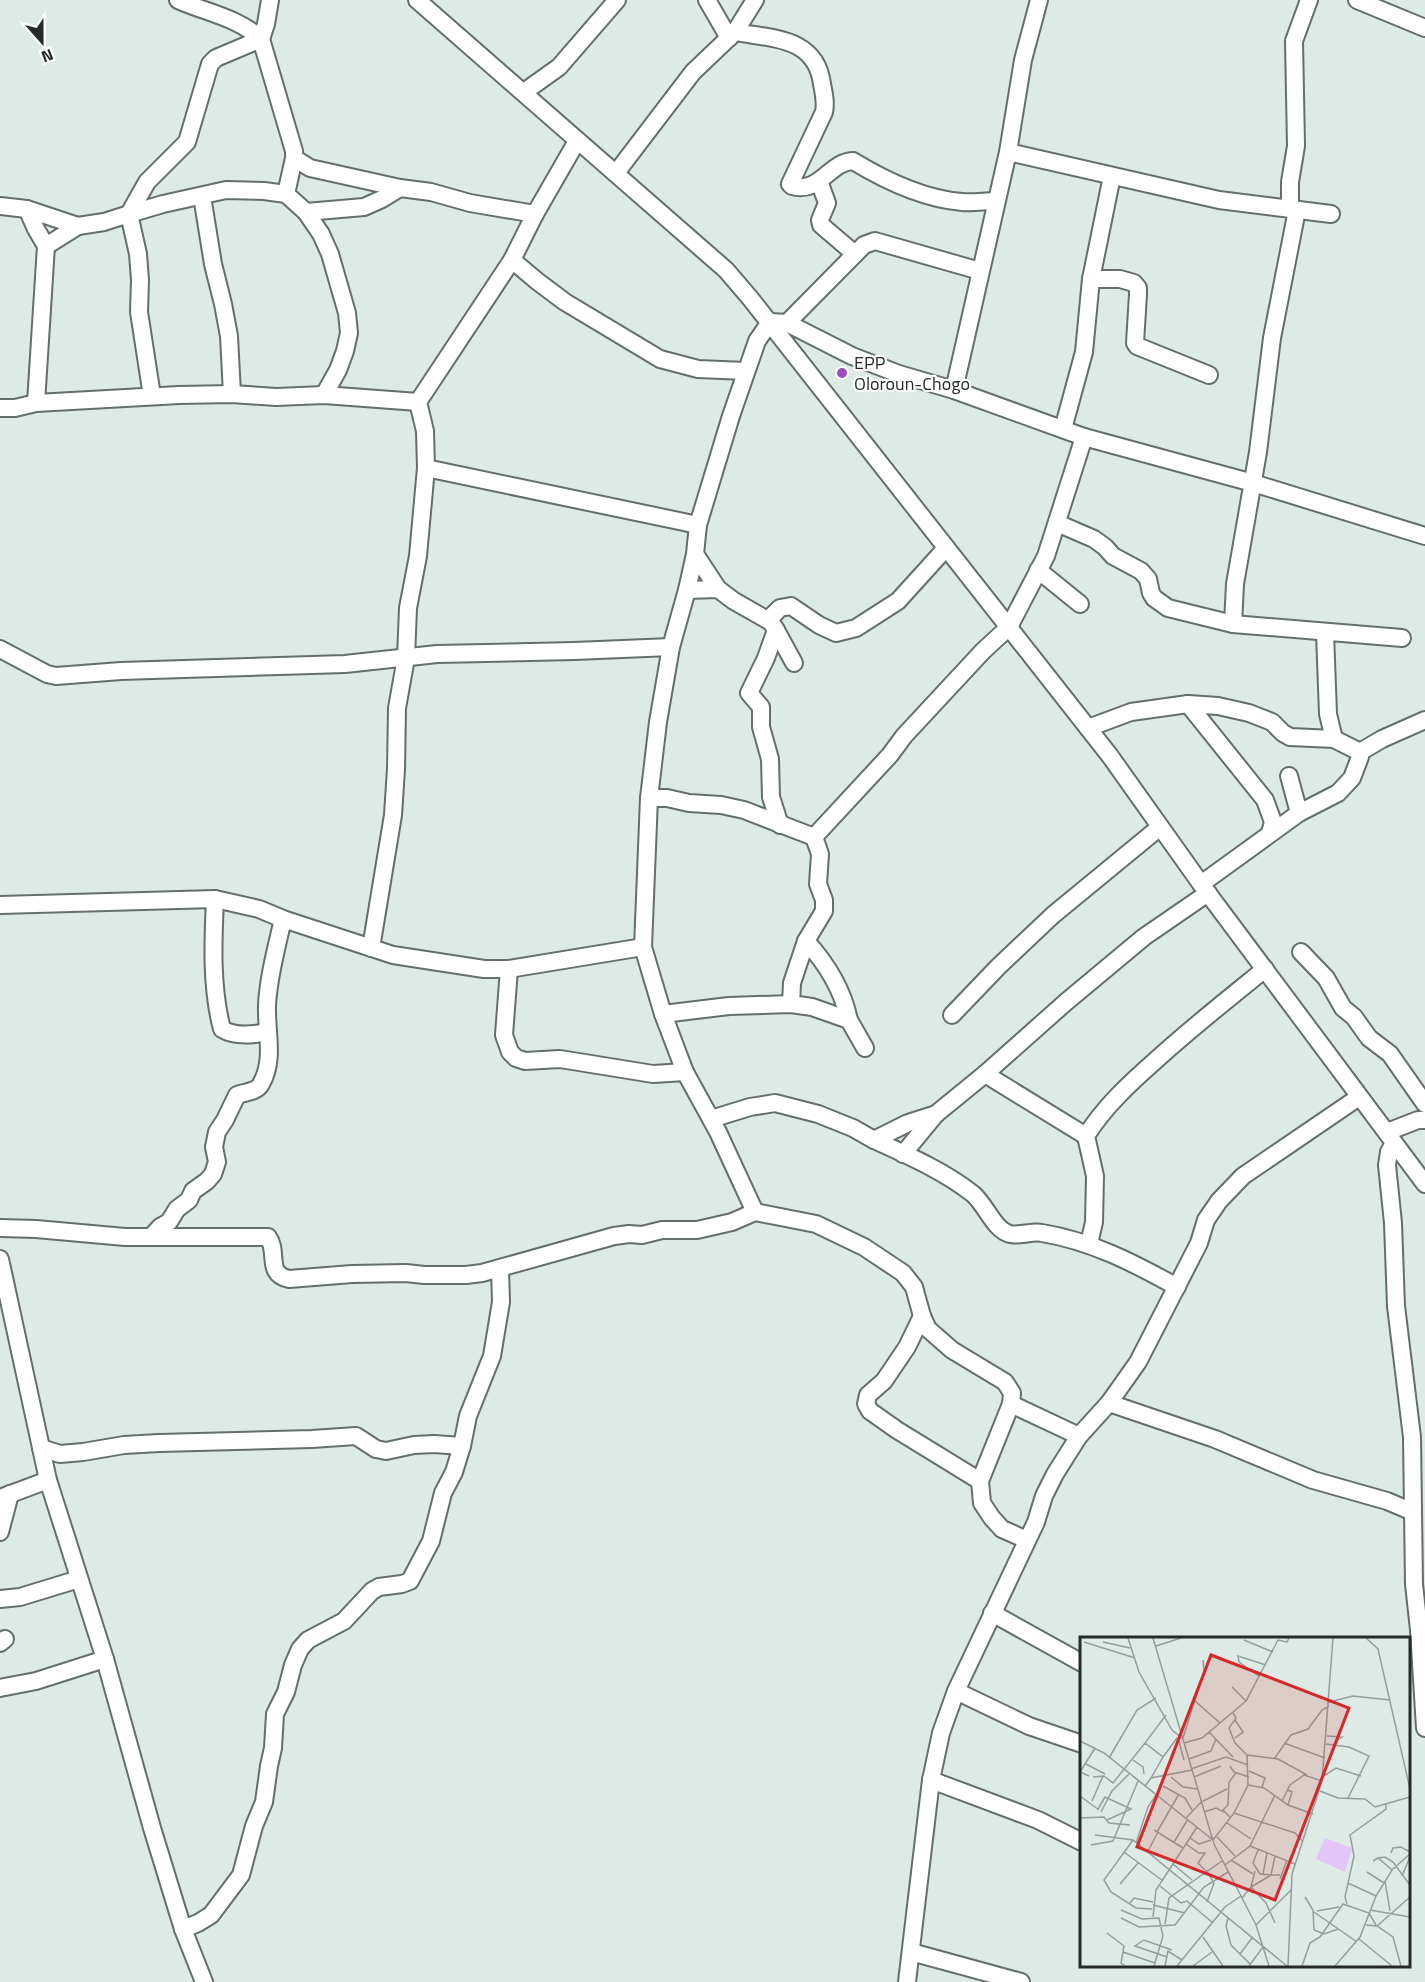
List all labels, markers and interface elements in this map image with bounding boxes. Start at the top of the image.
north arrow [12,12,72,72]
text: N [38,43,57,69]
place label: EPP Oloroun-Chogo [854,349,970,397]
marker: EPP Oloroun-Chogo [835,366,849,380]
inset map [1080,1637,1410,1967]

